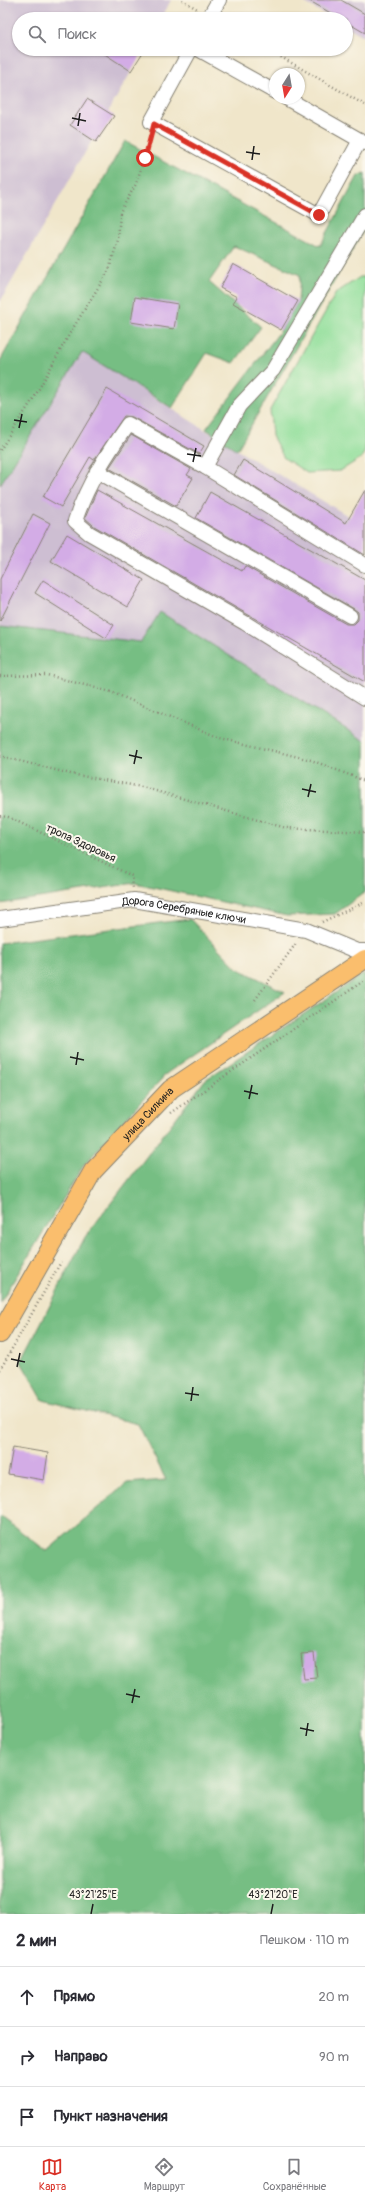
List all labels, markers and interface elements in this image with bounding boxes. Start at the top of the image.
search box [12,12,353,56]
icon: search [26,23,48,45]
text: Поиск [58,25,97,44]
north arrow [269,68,305,104]
route start [136,149,154,167]
route end [310,206,328,224]
street label: тропа Здоровья [44,821,118,865]
street label: Дорога Серебряные ключи [120,893,247,926]
street label: улица Силкина [119,1084,176,1144]
text: 43°21'25"E [69,1889,117,1901]
text: 43°21'20"E [249,1889,297,1901]
text: 2 мин [16,1930,56,1951]
text: Пешком · 110 m [260,1932,349,1948]
icon: ahead [16,1986,38,2008]
text: Прямо [54,1987,95,2006]
text: 20 m [318,1989,349,2005]
icon: right [16,2046,38,2068]
text: Направо [54,2047,108,2066]
text: 90 m [319,2049,349,2065]
icon: arrive [16,2106,38,2128]
text: Пункт назначения [54,2107,168,2126]
tab: Карта [39,2156,66,2193]
tab: Маршрут [144,2156,185,2193]
tab: Сохранённые [263,2156,326,2193]

